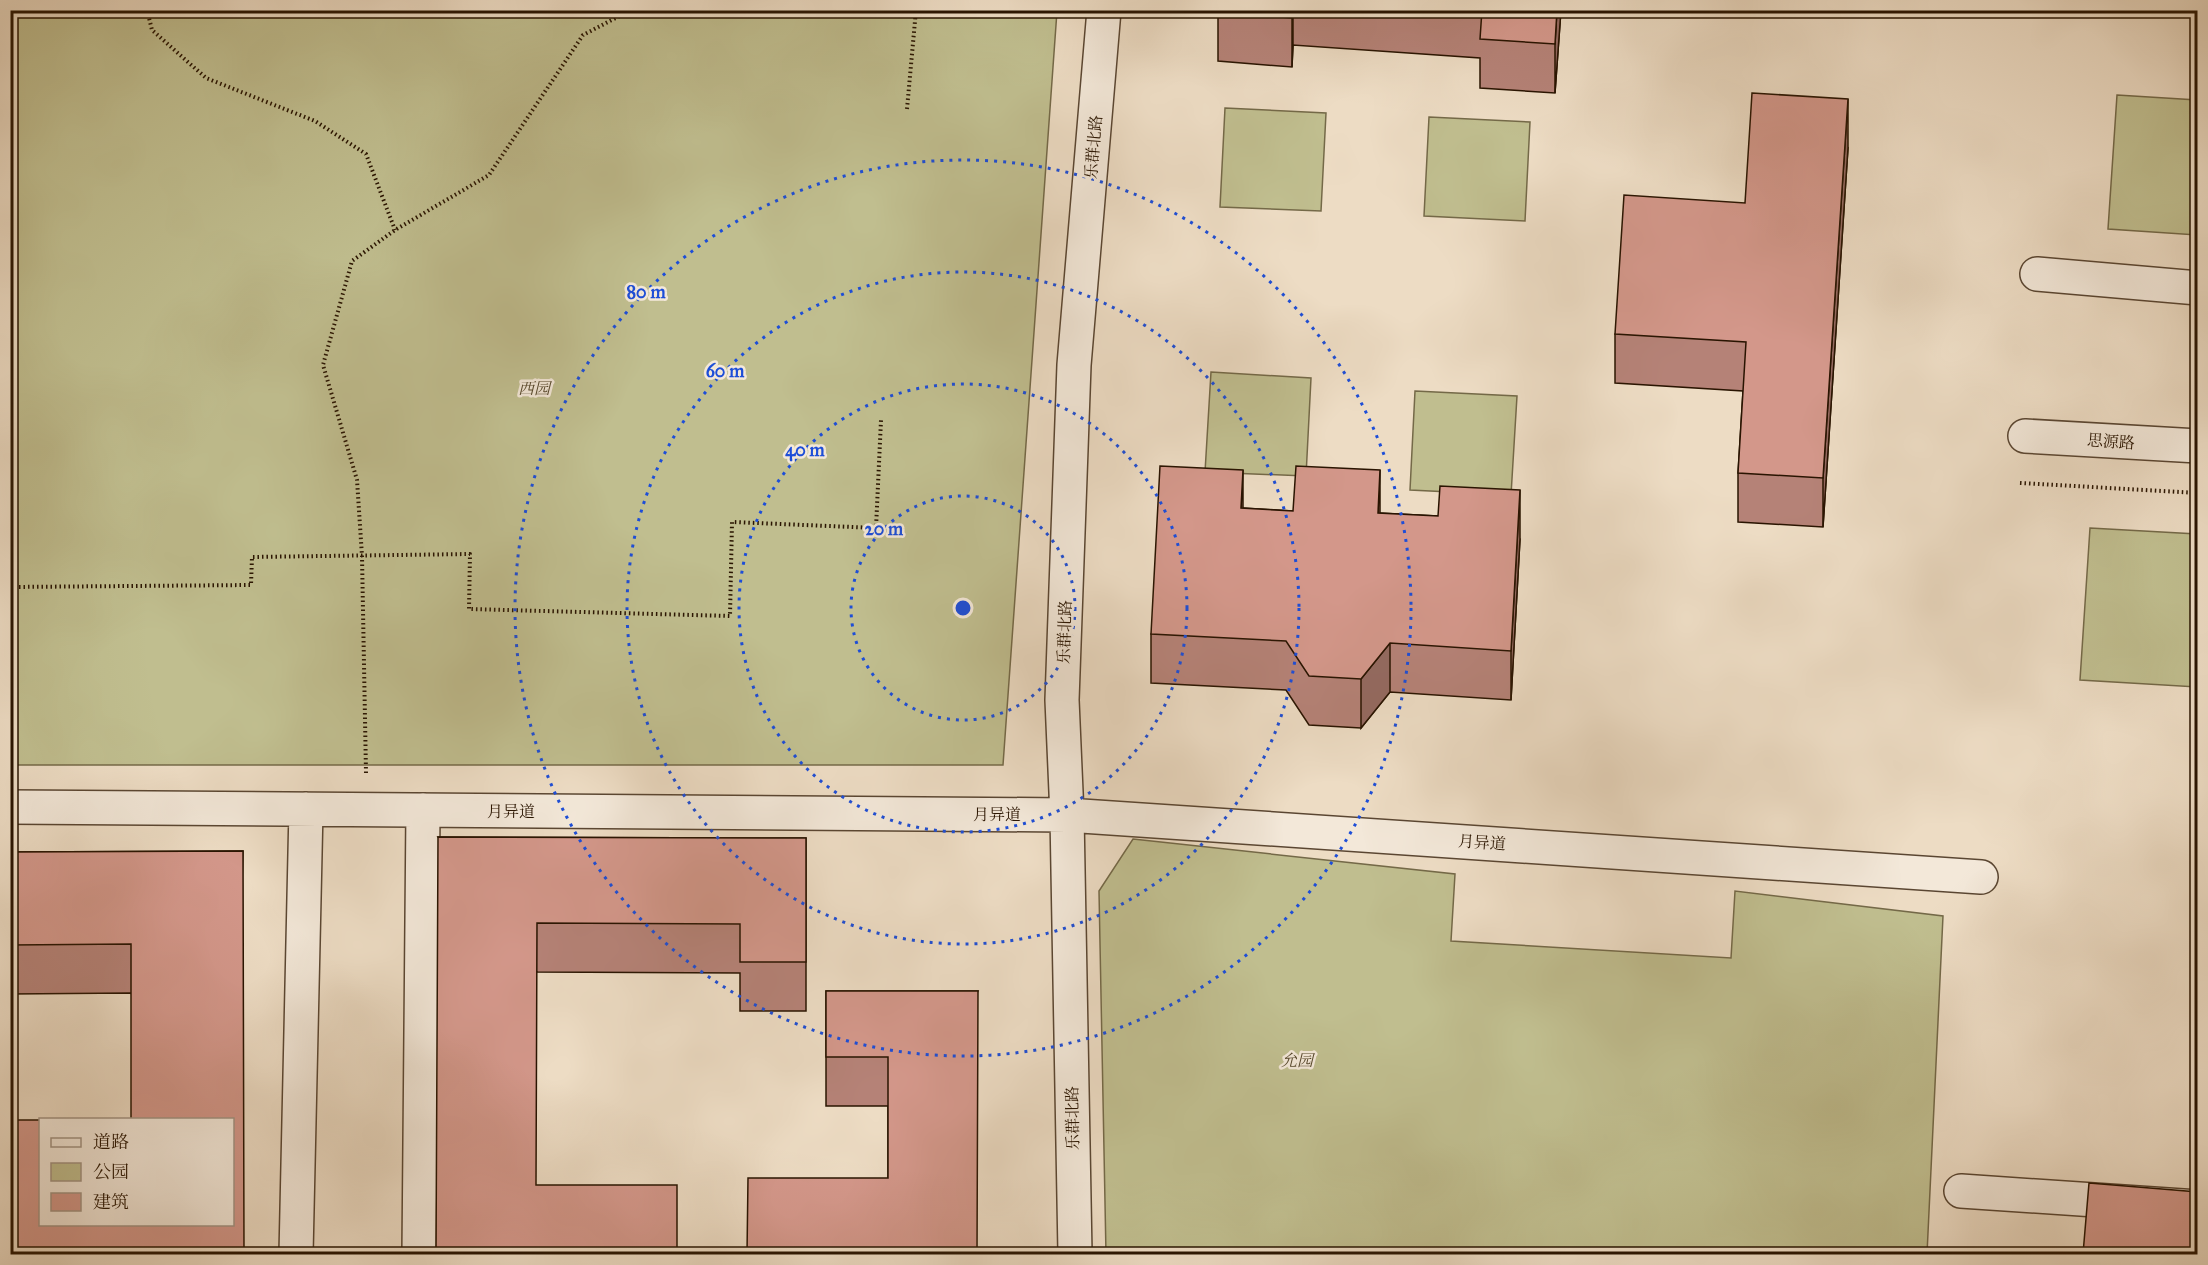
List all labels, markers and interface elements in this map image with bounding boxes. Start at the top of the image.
street label: 乐群北路 [1081,114,1106,180]
text: 80 m [626,281,666,303]
text: 60 m [706,360,745,382]
park label: 西园 [518,379,553,398]
street label: 思源路 [2086,430,2136,453]
text: 40 m [785,439,826,462]
text: 20 m [865,518,904,540]
centre of rings [953,598,973,618]
street label: 乐群北路 [1054,600,1075,664]
street label: 月异道 [487,802,535,821]
street label: 月异道 [973,805,1021,824]
street label: 月异道 [1457,831,1507,854]
park label: 允园 [1281,1051,1316,1070]
street label: 乐群北路 [1062,1086,1083,1150]
legend [39,1118,234,1226]
text: 道路 [93,1131,129,1153]
text: 公园 [93,1161,129,1183]
text: 建筑 [93,1191,129,1213]

